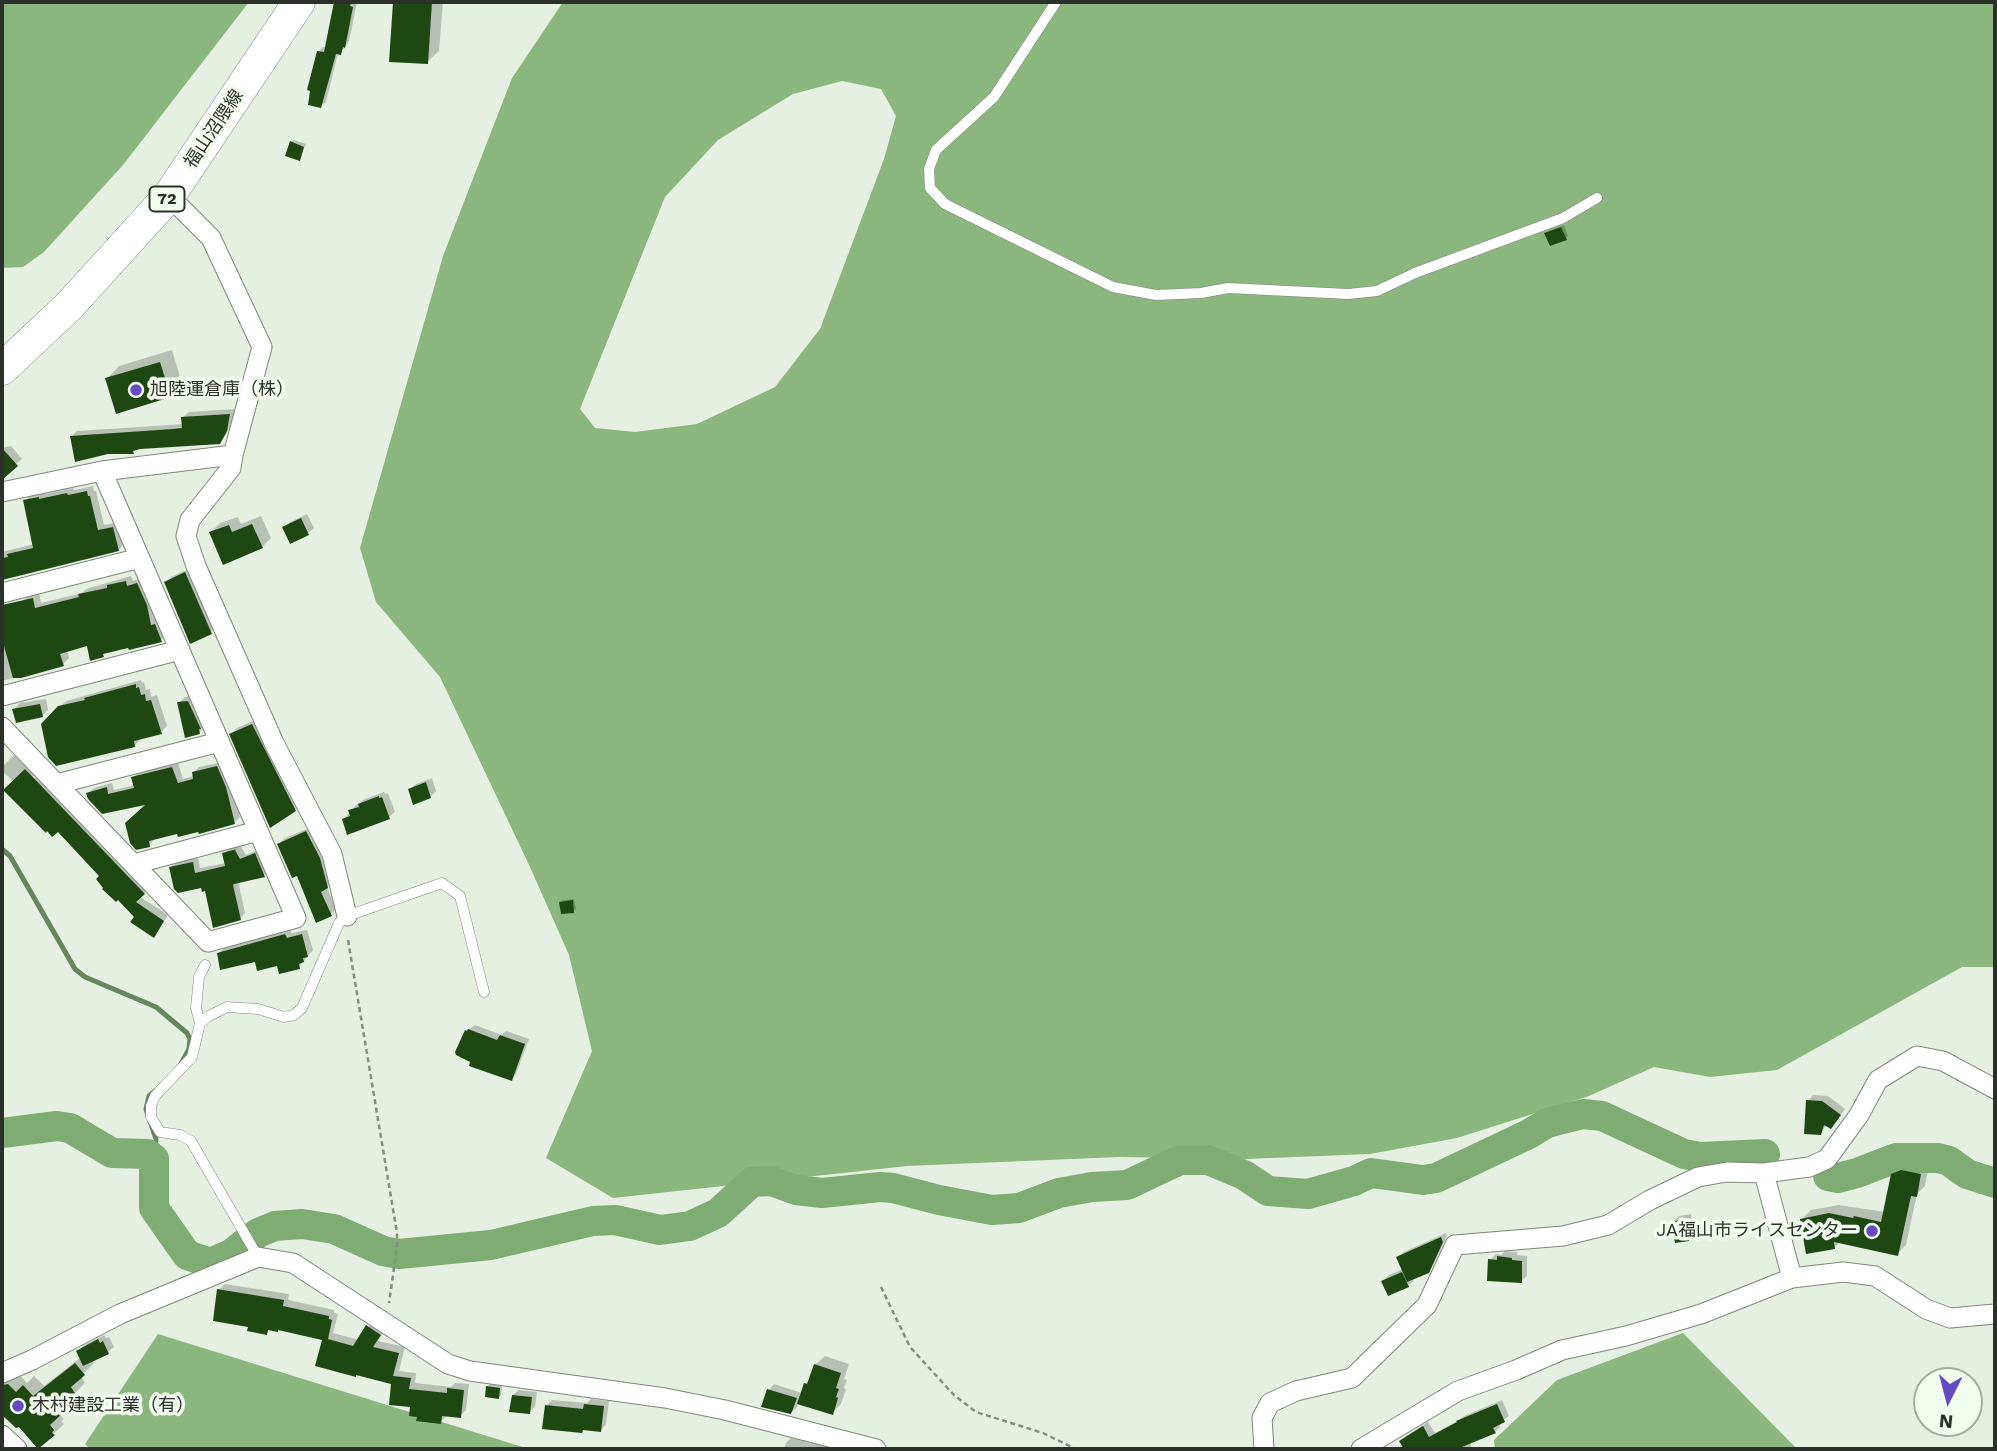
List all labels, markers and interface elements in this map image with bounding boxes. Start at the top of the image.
street label: 福山沼隈線 [180,86,248,172]
road number: 72 [150,186,184,211]
place label: 旭陸運倉庫（株） [150,379,294,401]
marker: 旭陸運倉庫（株） [128,382,144,398]
place label: JA福山市ライスセンター [1656,1220,1858,1242]
marker: JA福山市ライスセンター [1864,1223,1880,1239]
north arrow [1913,1367,1983,1437]
place label: 木村建設工業（有） [32,1395,194,1417]
marker: 木村建設工業（有） [10,1398,26,1414]
text: N [1938,1409,1954,1434]

